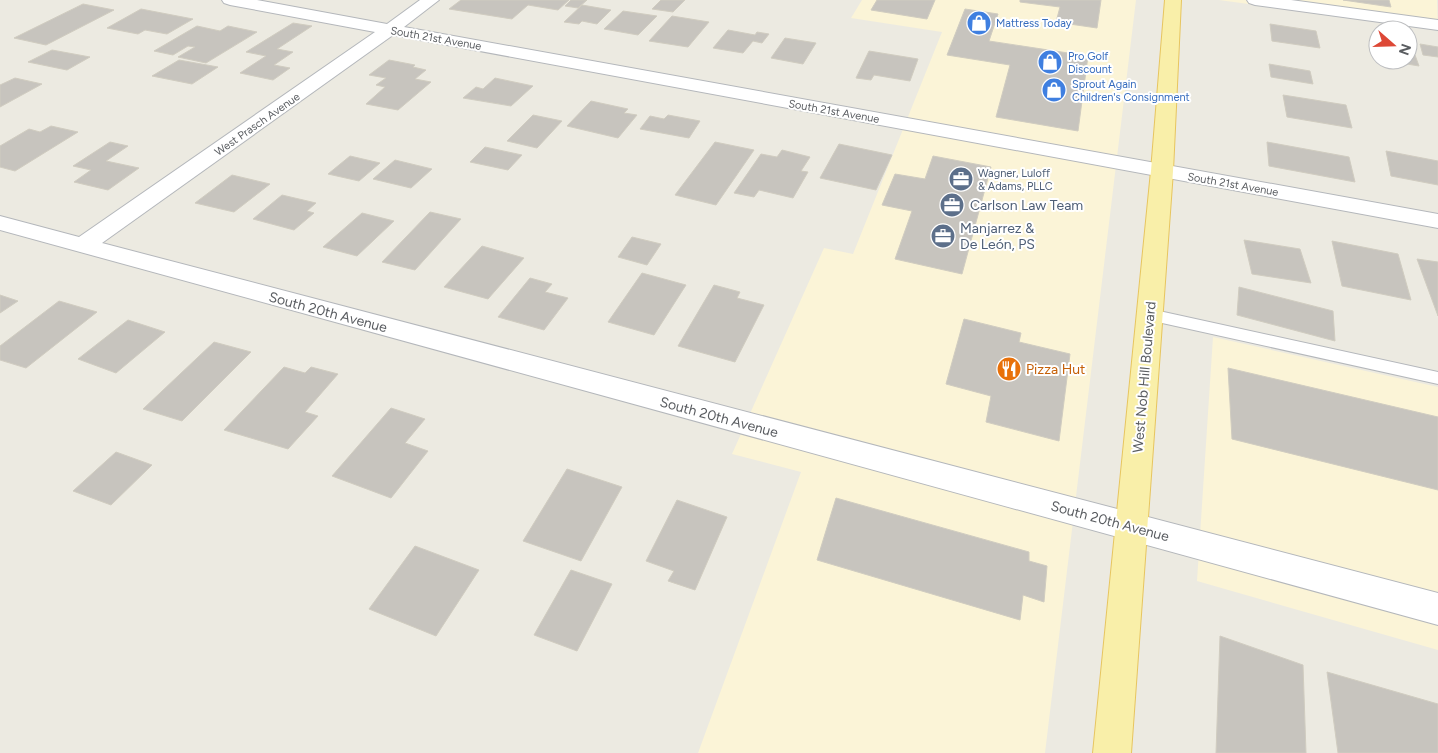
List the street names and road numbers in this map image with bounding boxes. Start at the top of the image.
street label: South 21st Avenue [389,24,482,53]
street label: West Prasch Avenue [212,90,302,159]
street label: South 21st Avenue [787,97,880,126]
street label: South 21st Avenue [1186,170,1279,199]
street label: South 20th Avenue [267,289,389,337]
street label: West Nob Hill Boulevard [1129,301,1160,454]
street label: South 20th Avenue [658,394,780,442]
street label: South 20th Avenue [1049,498,1171,546]

